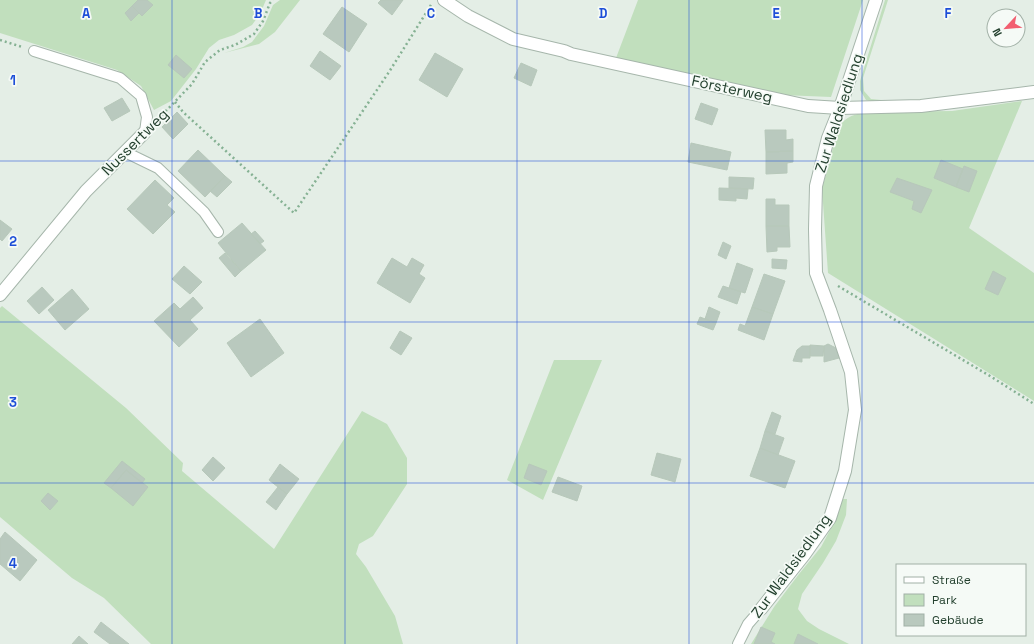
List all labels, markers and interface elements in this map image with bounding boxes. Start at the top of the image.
text: A [82,5,91,22]
text: B [254,5,263,22]
text: C [427,5,435,22]
text: D [599,5,608,22]
text: E [772,5,780,22]
text: F [945,5,952,22]
north arrow [986,8,1026,48]
text: N [989,26,1005,39]
street label: Zur Waldsiedlung [810,51,867,175]
street label: Försterweg [690,71,774,106]
text: 1 [10,72,16,89]
street label: Nussertweg [97,104,172,179]
text: 2 [9,233,17,250]
text: 3 [9,394,17,411]
street label: Zur Waldsiedlung [746,510,835,621]
text: 4 [9,555,17,572]
legend [896,564,1026,636]
text: Straße [932,572,971,588]
text: Park [932,592,957,608]
text: Gebäude [932,612,984,628]

